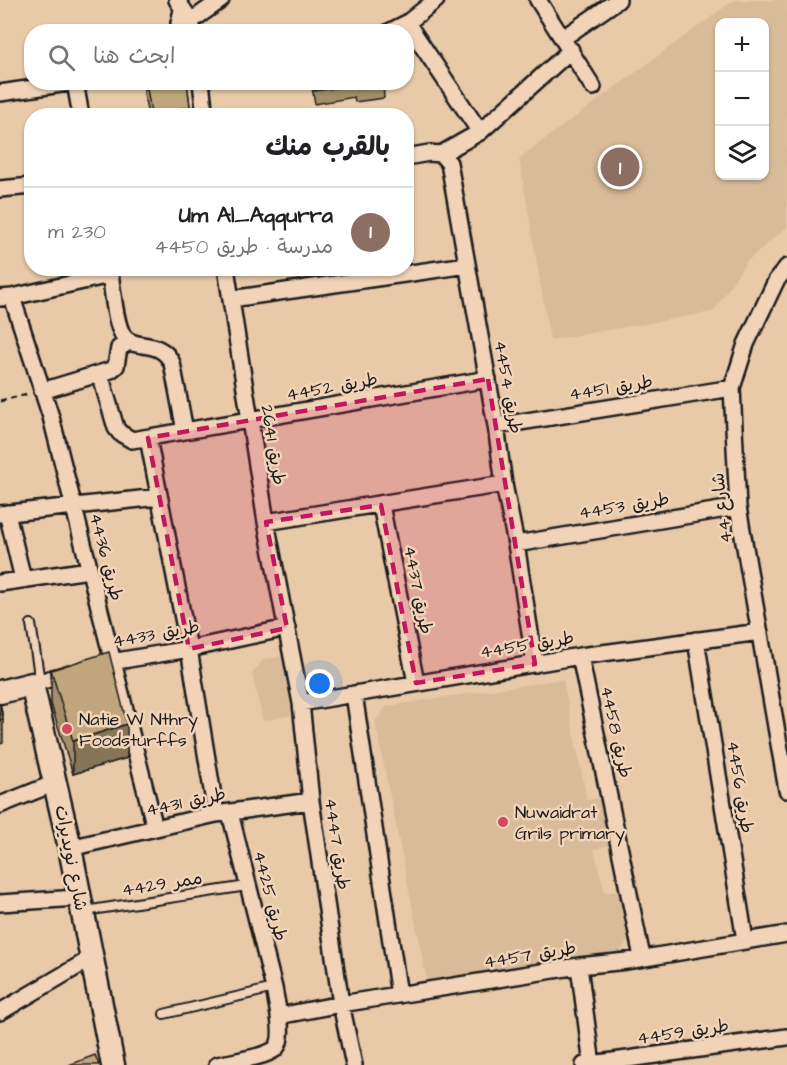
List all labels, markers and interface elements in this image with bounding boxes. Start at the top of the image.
map controls [715,18,769,180]
button: + [715,18,769,72]
search box [24,24,414,90]
icon: search [45,41,78,74]
text: ابحث هنا [93,41,175,72]
button: − [715,72,769,126]
button: layers [715,126,769,180]
text: بالقرب منك [266,129,390,165]
pin: 1 [600,144,640,190]
text: Um Al_Aqqurra [179,200,333,231]
text: 230 m [48,218,106,246]
text: 1 [369,218,372,246]
text: مدرسة · طريق 4450 [154,233,333,261]
street label: طريق 4454 [487,338,529,436]
street label: طريق 4452 [284,367,380,407]
street label: طريق 4451 [567,369,655,407]
street label: طريق 2641 [254,403,292,487]
street label: شارع 44 [705,471,739,545]
street label: طريق 4453 [577,487,671,525]
street label: طريق 4436 [83,510,129,604]
street label: طريق 4437 [397,544,439,636]
street label: طريق 4433 [111,614,201,654]
street label: طريق 4455 [478,625,576,665]
your location [305,669,334,698]
street label: طريق 4458 [594,683,638,781]
place label: Natie W Nthry Foodsturffs [79,707,198,753]
marker: Natie W Nthry Foodsturffs [60,722,74,736]
street label: طريق 4456 [720,739,760,835]
street label: طريق 4431 [144,781,228,823]
street label: طريق 4447 [318,796,356,892]
place label: Nuwaidrat Grils primary [515,800,625,847]
street label: شارع نويديرات [49,803,93,913]
marker: Nuwaidrat Grils primary [496,815,510,829]
street label: طريق 4425 [247,848,293,944]
street label: ممر 4429 [120,865,204,903]
street label: طريق 4457 [482,935,578,975]
street label: طريق 4459 [635,1013,731,1051]

